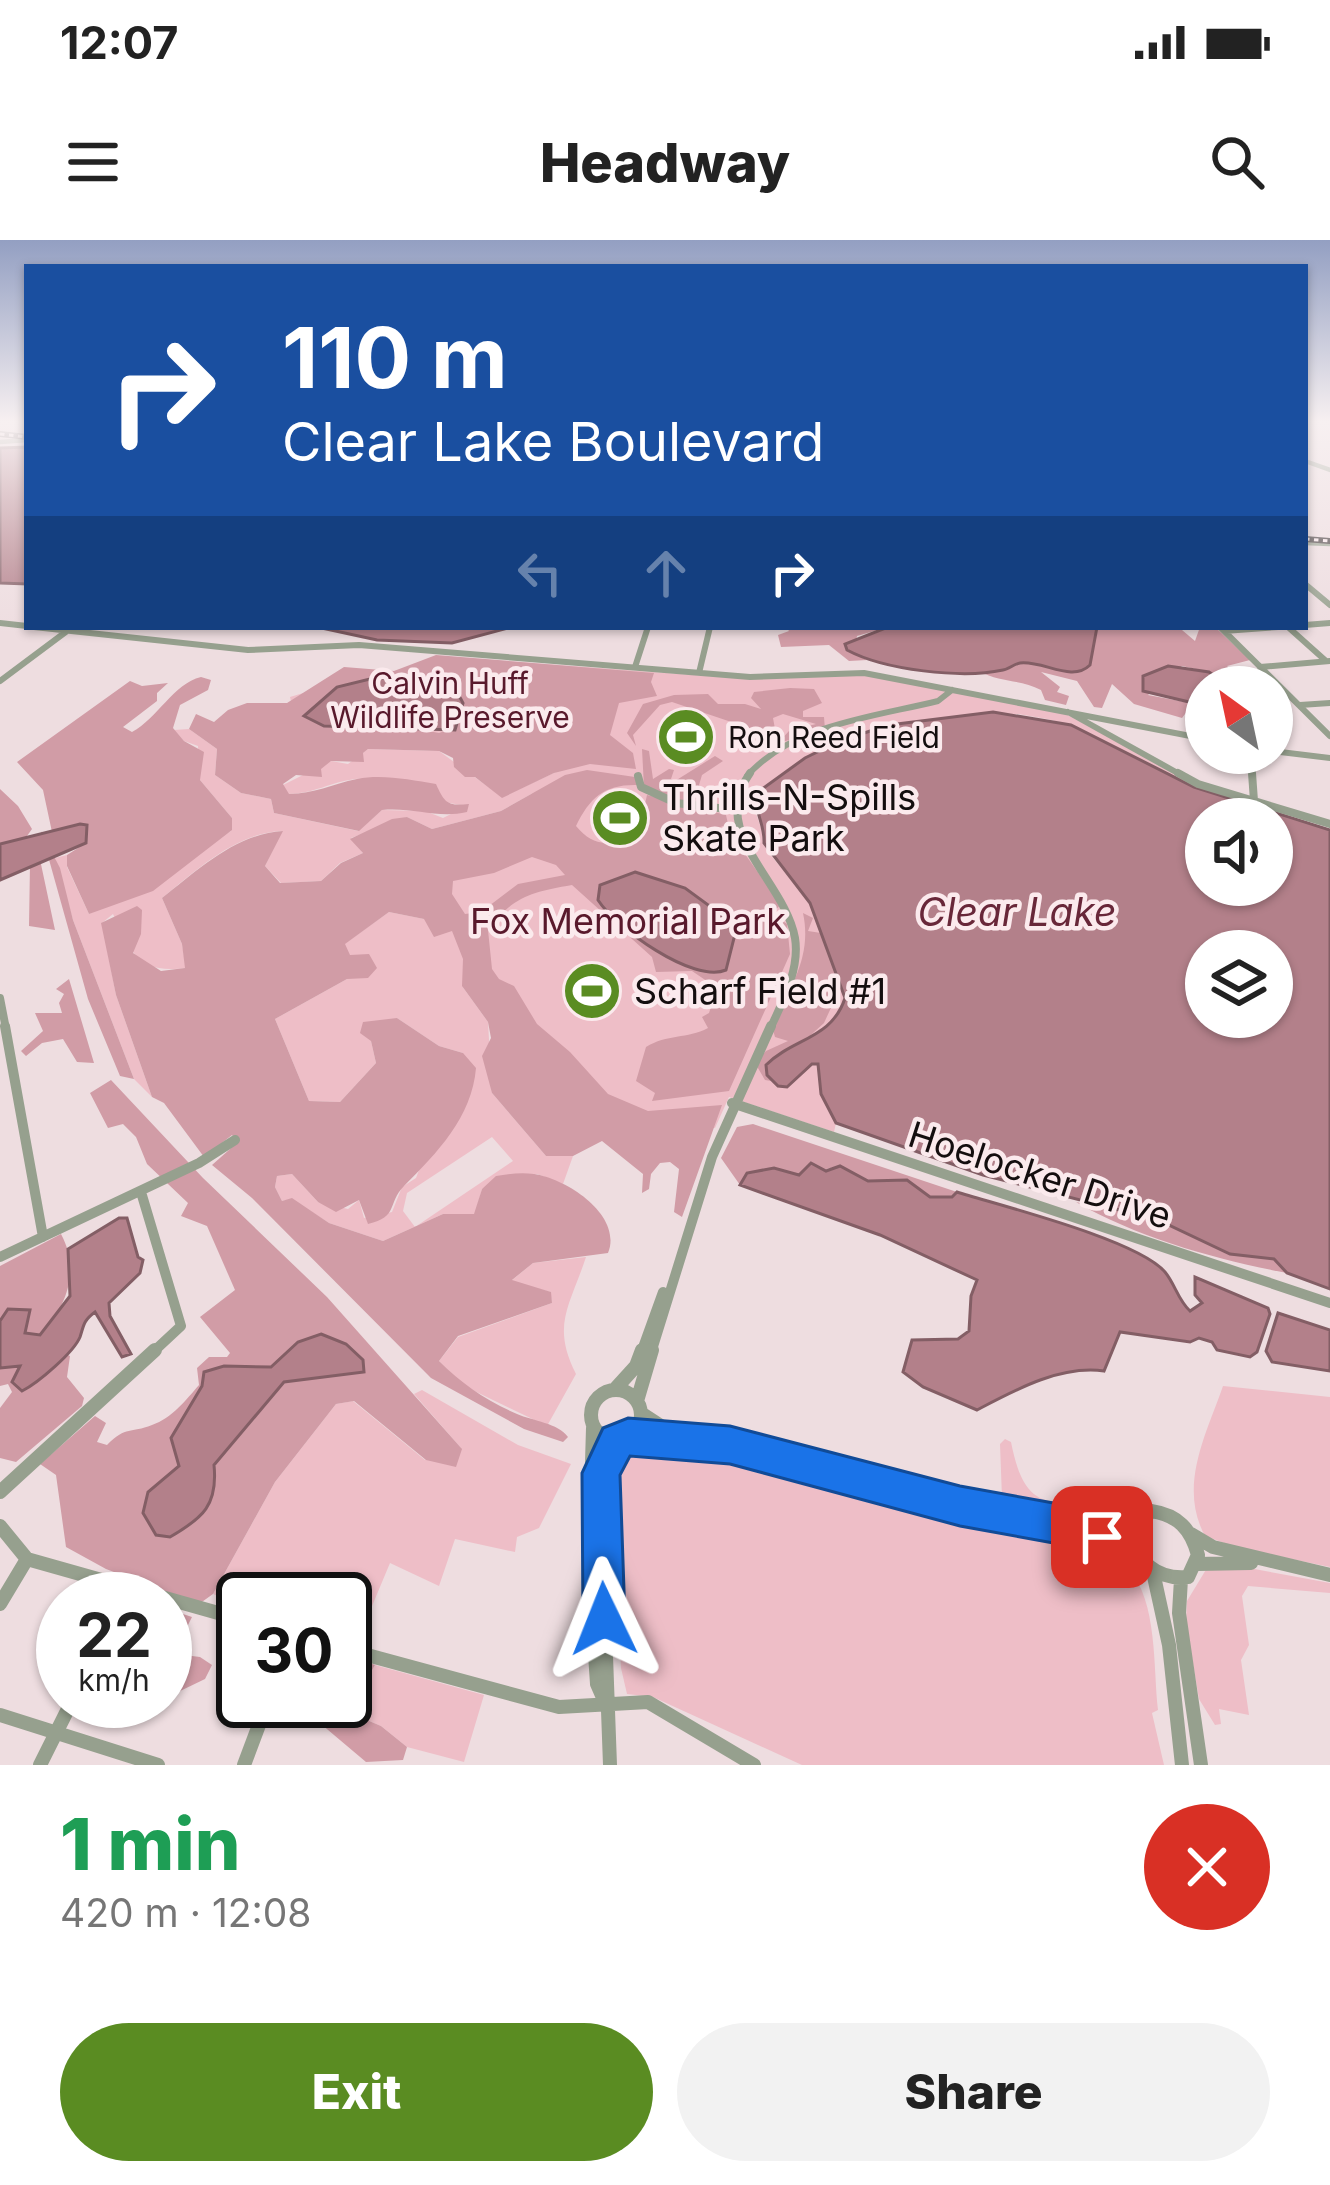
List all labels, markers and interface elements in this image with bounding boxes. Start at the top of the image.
text: 12:07 [60,15,178,70]
icon: menu [60,129,126,195]
icon: search [1204,129,1270,195]
text: Headway [540,130,790,195]
text: 110 m [282,307,508,408]
icon: right [84,312,240,468]
text: Clear Lake Boulevard [282,409,824,474]
icon: left [507,540,573,606]
icon: ahead [633,540,699,606]
icon: right [759,540,825,606]
park label: Calvin Huff Wildlife Preserve [330,665,570,735]
north arrow [1185,666,1293,774]
map controls [1185,666,1293,1038]
sports icon: Ron Reed Field [655,706,717,768]
place label: Ron Reed Field [728,719,940,755]
place label: Thrills-N-Spills Skate Park [662,775,916,860]
sports icon: Thrills-N-Spills Skate Park [589,787,651,849]
button: sound [1185,798,1293,906]
water label: Clear Lake [918,888,1116,935]
park label: Fox Memorial Park [470,899,786,943]
button: layers [1185,930,1293,1038]
sports icon: Scharf Field #1 [561,960,623,1022]
place label: Scharf Field #1 [634,969,886,1013]
street label: Hoelocker Drive [903,1112,1177,1238]
pin [1051,1486,1153,1588]
icon: arrive [1069,1504,1135,1570]
position arrow [541,1556,667,1682]
speed limit sign: 30 [216,1572,372,1728]
text: 22 [76,1599,152,1671]
text: km/h [78,1662,150,1698]
text: 1 min [60,1800,240,1887]
button: close [1144,1804,1270,1930]
text: 420 m · 12:08 [60,1889,312,1936]
button: Exit [60,2023,653,2161]
button: Share [677,2023,1270,2161]

